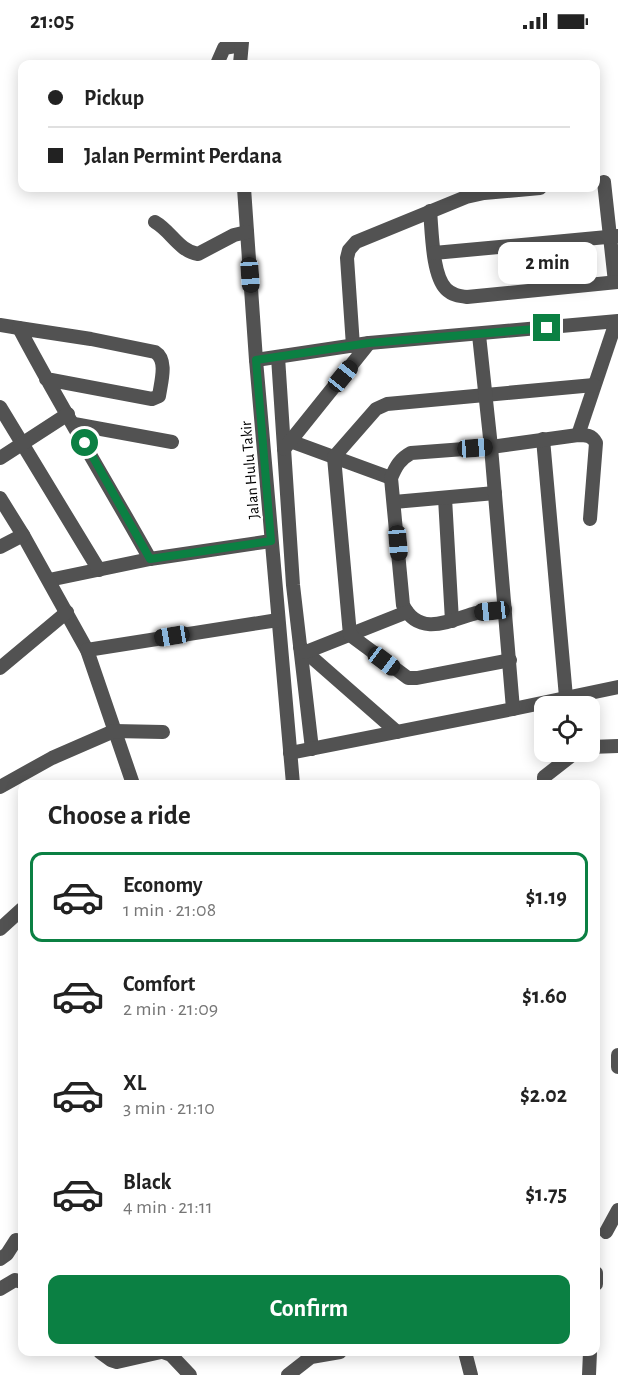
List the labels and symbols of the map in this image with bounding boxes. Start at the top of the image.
callout: 2 min [498,241,596,283]
car [240,256,260,294]
route end [533,314,560,341]
car [325,356,361,396]
street label: Jalan Hulu Takir [238,419,262,520]
route start [71,429,98,456]
car [456,438,494,458]
car [387,524,409,562]
car [473,600,511,622]
car [153,624,191,648]
car [364,643,404,679]

